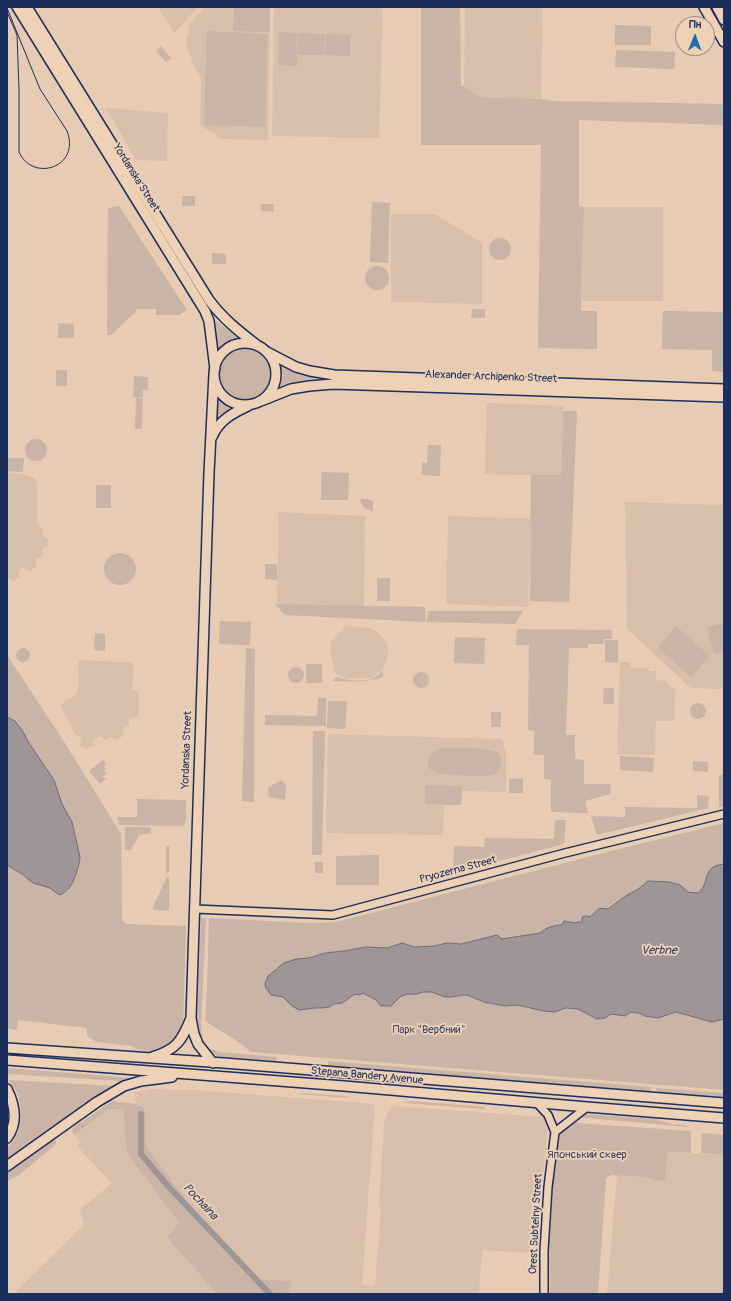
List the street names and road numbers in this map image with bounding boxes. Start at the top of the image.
street label: Yordanska Street [110,141,162,215]
street label: Alexander Archipenko Street [425,368,557,386]
street label: Yordanska Street [179,711,195,789]
street label: Pryozerna Street [418,853,498,887]
street label: Stepana Bandery Avenue [310,1065,424,1087]
street label: Orest Subtelny Street [527,1173,545,1275]

